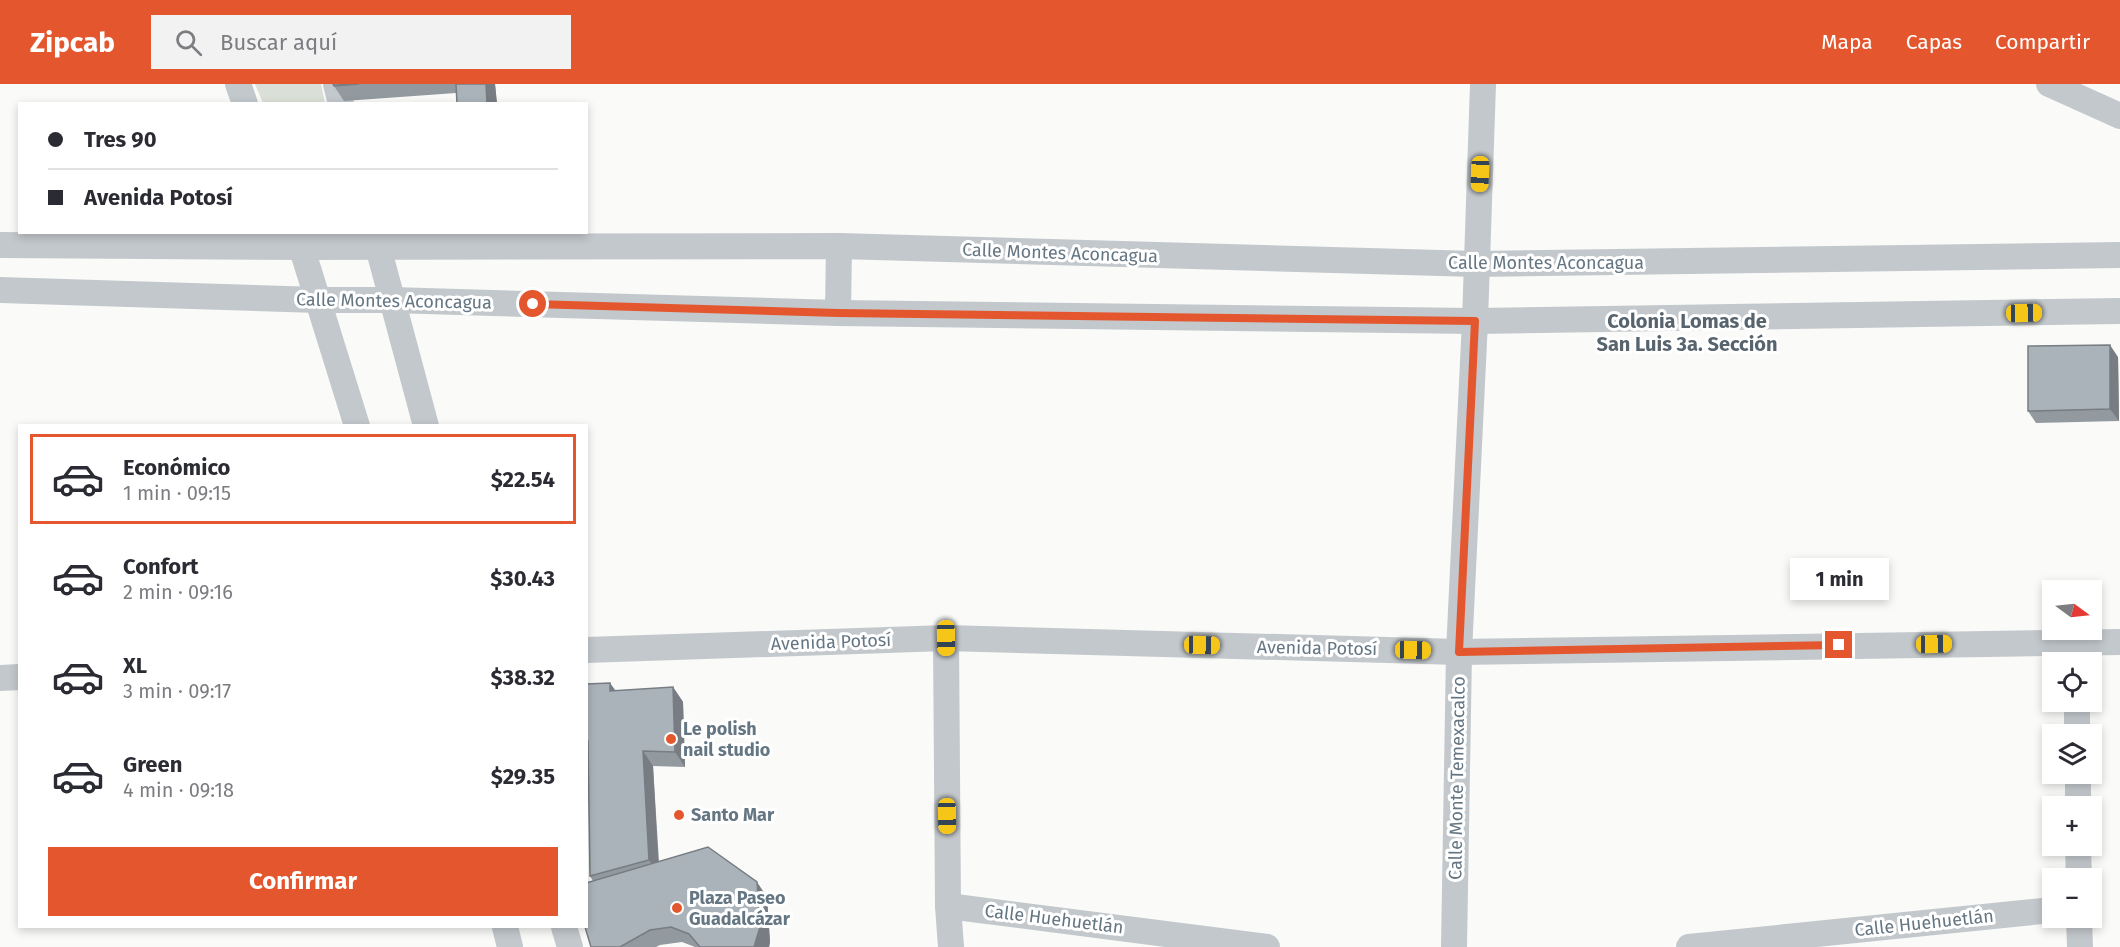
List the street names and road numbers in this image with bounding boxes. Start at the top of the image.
street label: Calle Montes Aconcagua [962,239,1158,267]
street label: Calle Montes Aconcagua [1448,252,1644,274]
street label: Calle Montes Aconcagua [296,288,492,314]
street label: Avenida Potosí [770,629,892,655]
street label: Avenida Potosí [1257,636,1377,660]
street label: Calle Monte Temexacalco [1444,676,1470,880]
street label: Calle Huehuetlán [983,900,1125,938]
street label: Calle Huehuetlán [1853,905,1995,941]

